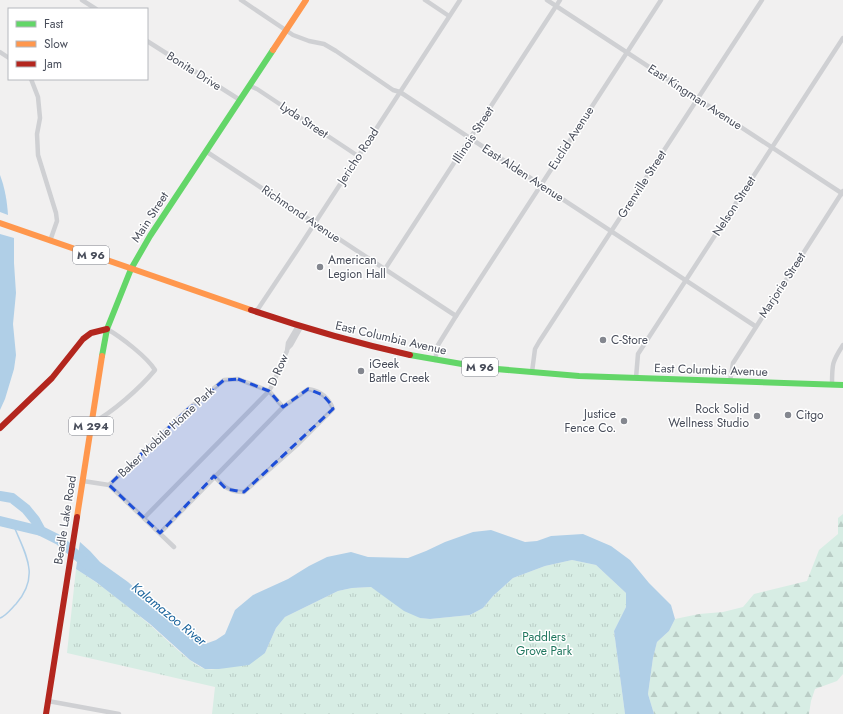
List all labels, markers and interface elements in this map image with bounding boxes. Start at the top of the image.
legend [8,8,148,80]
text: Fast [44,15,63,33]
text: Slow [44,35,69,53]
street label: Bonita Drive [163,47,225,95]
text: Jam [42,55,62,73]
street label: East Kingman Avenue [644,60,746,134]
street label: Lyda Street [276,97,332,143]
street label: Illinois Street [448,103,498,167]
street label: Euclid Avenue [544,103,598,173]
street label: Jericho Road [332,124,383,190]
street label: East Alden Avenue [478,140,568,206]
street label: Grenville Street [613,146,671,222]
street label: Nelson Street [708,172,760,239]
street label: Richmond Avenue [258,181,344,247]
street label: Main Street [127,188,173,246]
road number: M 96 [73,246,109,264]
street label: Marjorie Street [754,249,810,321]
place label: American Legion Hall [328,251,386,283]
marker: American Legion Hall [315,262,325,272]
street label: East Columbia Avenue [334,316,448,360]
place label: C-Store [611,331,648,349]
marker: C-Store [598,335,608,345]
street label: D Row [263,350,293,389]
place label: iGeek Battle Creek [369,355,430,387]
road number: M 96 [462,358,498,376]
street label: East Columbia Avenue [654,359,768,381]
marker: iGeek Battle Creek [356,366,366,376]
street label: Baker Mobile Home Park [114,382,219,482]
place label: Rock Solid Wellness Studio [668,400,749,432]
place label: Justice Fence Co. [565,405,616,437]
place label: Citgo [796,406,824,424]
marker: Citgo [783,410,793,420]
marker: Rock Solid Wellness Studio [752,411,762,421]
marker: Justice Fence Co. [619,416,629,426]
road number: M 294 [69,417,113,435]
street label: Beadle Lake Road [49,474,81,566]
water label: Kalamazoo River [128,578,211,651]
park label: Paddlers Grove Park [516,628,573,660]

